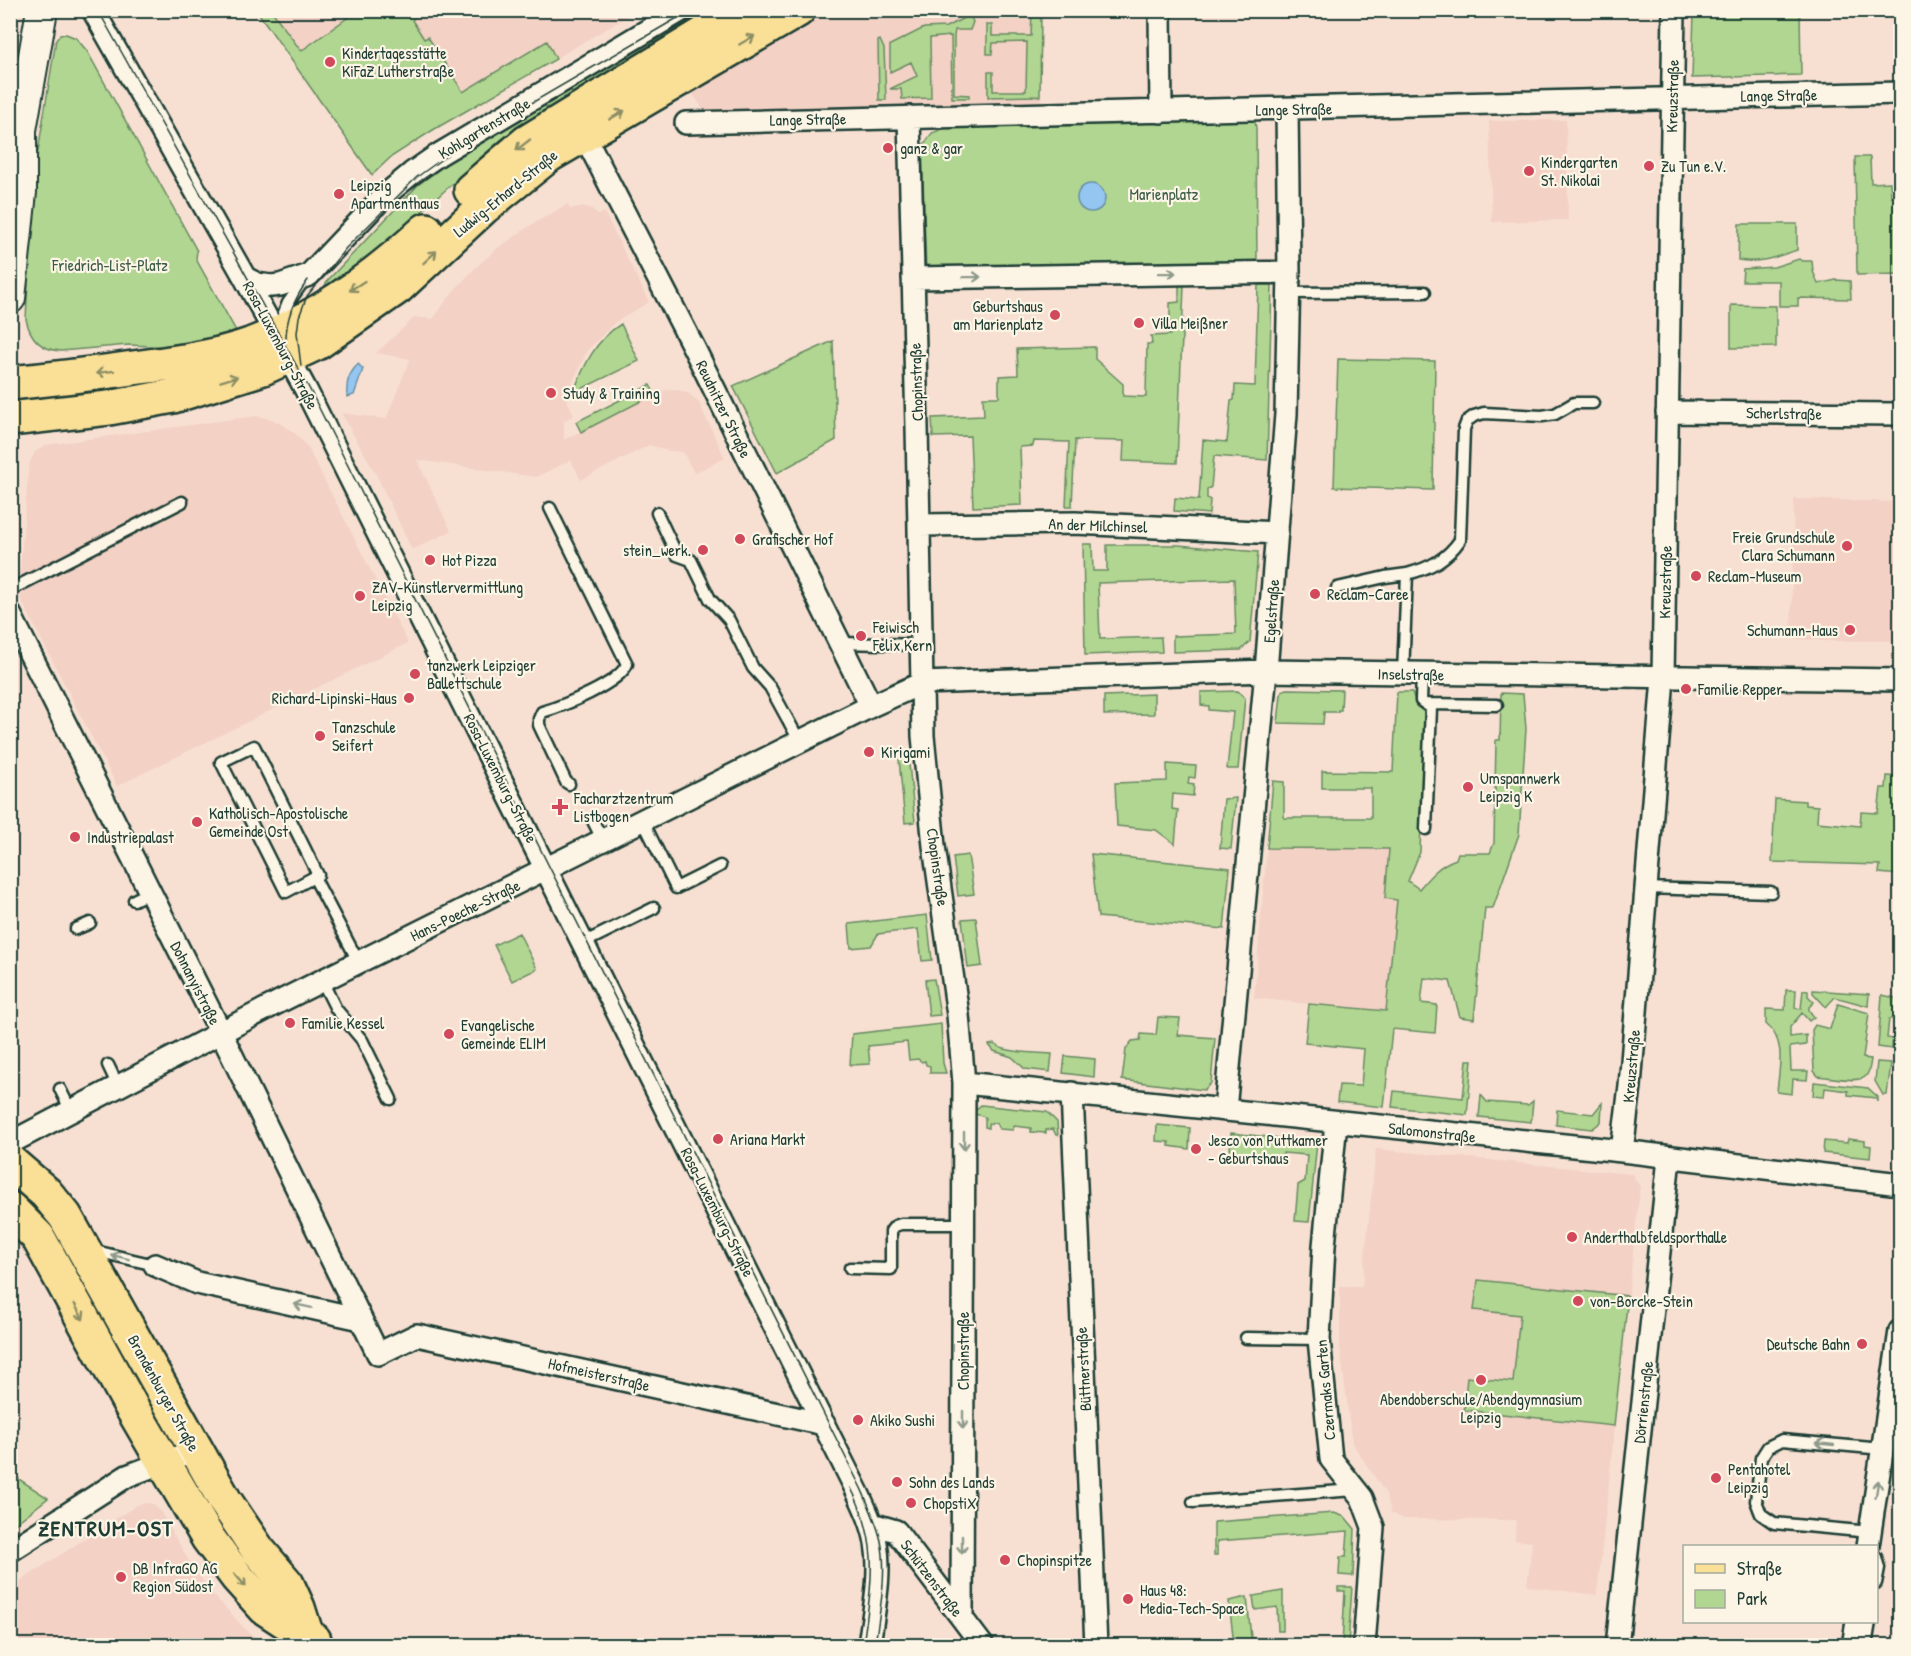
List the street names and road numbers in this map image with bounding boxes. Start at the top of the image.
street label: Kreuzstraße [1660,59,1684,133]
street label: Lange Straße [1740,83,1818,107]
street label: Kohlgartenstraße [434,92,535,164]
street label: Lange Straße [1255,97,1333,121]
street label: Lange Straße [769,107,847,131]
street label: Ludwig-Erhard-Straße [448,144,562,242]
street label: Rosa-Luxemburg-Straße [238,277,324,414]
street label: Chopinstraße [904,342,928,422]
street label: Reudnitzer Straße [691,357,757,462]
street label: Scherlstraße [1746,401,1823,425]
street label: An der Milchinsel [1048,512,1149,538]
street label: Kreuzstraße [1653,545,1677,619]
street label: Egelstraße [1258,578,1284,644]
street label: Inselstraße [1377,662,1445,686]
street label: Rosa-Luxemburg-Straße [459,710,543,847]
street label: Chopinstraße [922,827,954,908]
street label: Hans-Poeche-Straße [406,874,524,946]
street label: Dohnanyistraße [166,938,227,1029]
street label: Kreuzstraße [1617,1028,1645,1103]
street label: Salomonstraße [1387,1116,1477,1148]
street label: Rosa-Luxemburg-Straße [676,1144,760,1281]
street label: Chopinstraße [952,1311,974,1390]
street label: Büttnerstraße [1070,1326,1096,1412]
street label: Brandenburger Straße [123,1331,205,1456]
street label: Czermaks Garten [1310,1339,1340,1441]
street label: Hofmeisterstraße [546,1352,653,1397]
street label: Dörrienstraße [1628,1359,1658,1444]
street label: Schützenstraße [896,1535,969,1622]

